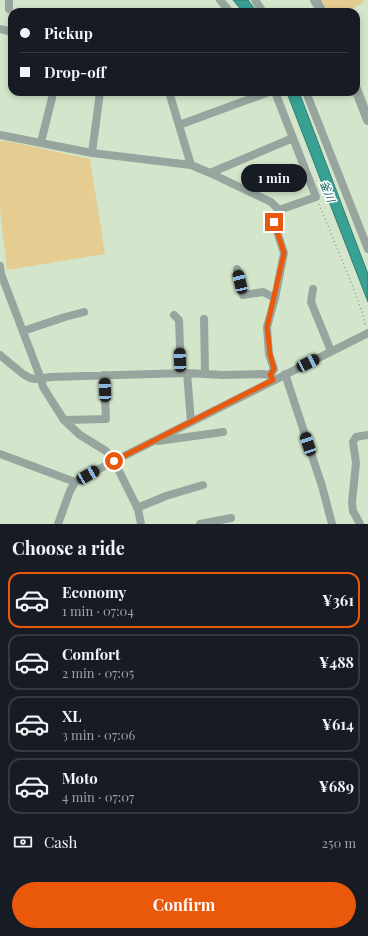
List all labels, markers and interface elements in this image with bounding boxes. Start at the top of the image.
text: Pickup [44,23,93,43]
text: Drop-off [44,62,106,82]
callout: 1 min [241,164,307,192]
text: 1 min [258,169,290,186]
water label: 釜川 [317,178,339,205]
route end [265,213,283,231]
car [231,269,249,295]
car [174,348,186,372]
car [295,352,321,374]
car [99,378,111,402]
car [299,431,317,457]
route start [105,452,123,470]
car [75,464,101,486]
text: Choose a ride [12,536,125,560]
icon: car [14,582,50,618]
text: Economy [62,582,126,602]
text: ¥361 [322,590,354,610]
text: 1 min · 07:04 [62,602,134,619]
icon: car [14,644,50,680]
text: Comfort [62,644,120,664]
text: ¥488 [319,652,354,672]
text: 2 min · 07:05 [62,664,134,681]
icon: car [14,706,50,742]
text: XL [62,706,82,726]
text: ¥614 [322,714,354,734]
text: 3 min · 07:06 [62,726,135,743]
icon: car [14,768,50,804]
text: Moto [62,768,98,788]
text: ¥689 [319,776,354,796]
text: 4 min · 07:07 [62,788,134,805]
icon: cash [12,831,34,853]
text: Cash [44,832,77,852]
text: 250 m [322,834,356,851]
button: Confirm [12,882,356,928]

